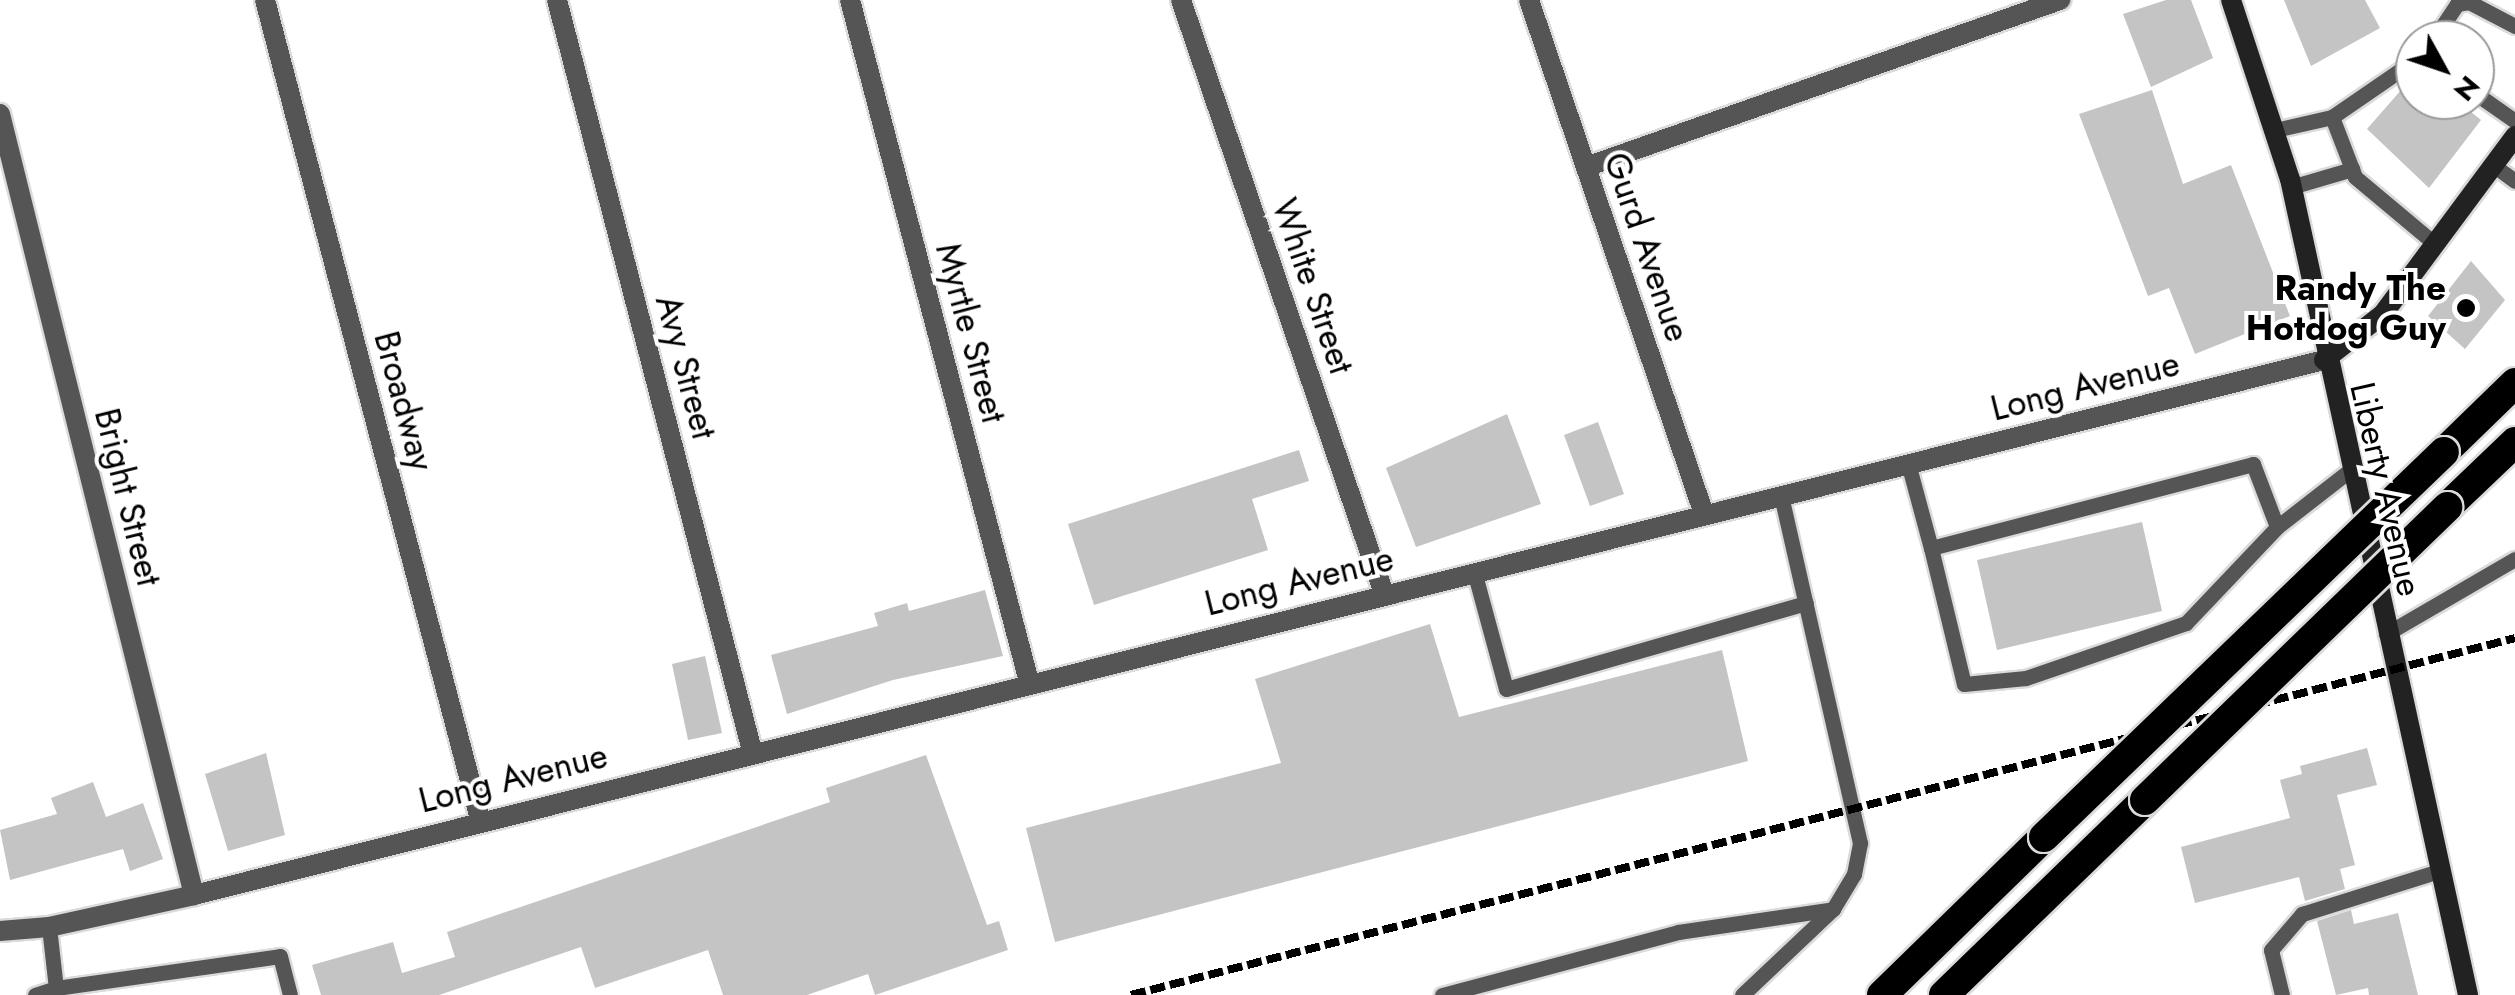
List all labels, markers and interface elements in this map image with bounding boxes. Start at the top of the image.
north arrow [2395,20,2495,120]
text: N [2444,67,2490,110]
street label: Gurd Avenue [1595,147,1699,347]
street label: White Street [1263,193,1363,379]
street label: Myrtle Street [927,239,1015,427]
place label: Randy The Hotdog Guy [2246,267,2446,349]
street label: Avy Street [647,290,725,444]
marker: Randy The Hotdog Guy [2455,297,2477,319]
street label: Broadway [365,327,443,475]
street label: Long Avenue [1986,342,2184,430]
street label: Liberty Avenue [2341,378,2431,600]
street label: Bright Street [86,404,170,590]
street label: Long Avenue [1200,537,1398,625]
street label: Long Avenue [414,734,612,822]

